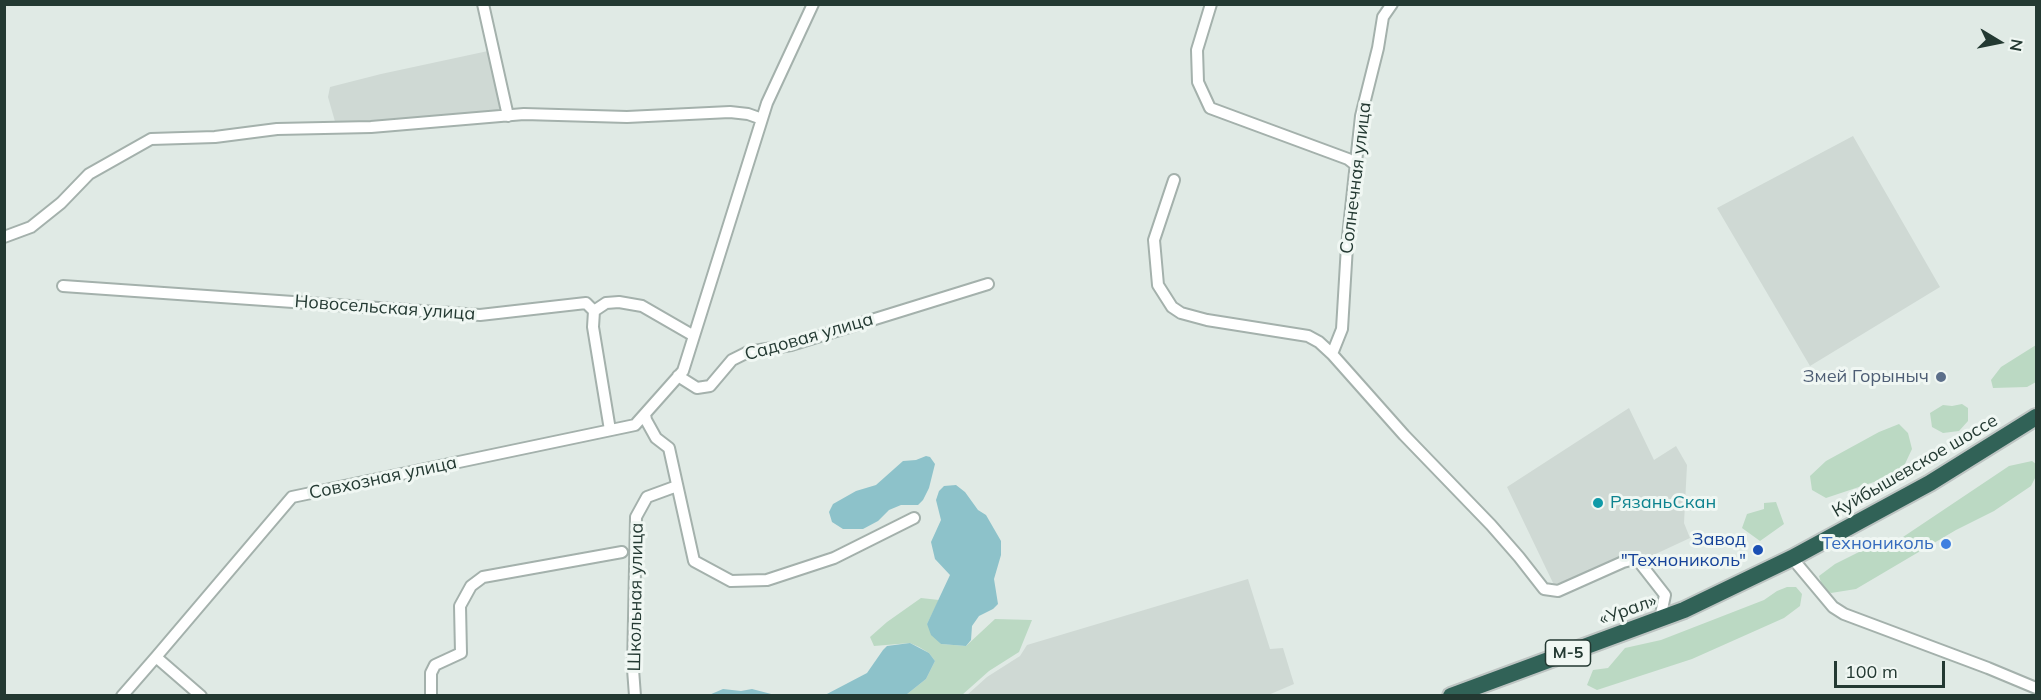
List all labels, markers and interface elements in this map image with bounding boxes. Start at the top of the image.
north arrow [1969,12,2029,72]
text: N [2006,37,2028,53]
street label: Солнечная улица [1336,101,1376,255]
street label: Новосельская улица [294,291,476,325]
street label: Садовая улица [742,308,876,366]
place label: Змей Горыныч [1803,366,1929,388]
marker: Змей Горыныч [1934,370,1948,384]
street label: Куйбышевское шоссе [1828,410,2002,522]
street label: Совхозная улица [307,452,459,504]
place label: РязаньСкан [1610,492,1716,514]
marker: РязаньСкан [1591,496,1605,510]
street label: Школьная улица [624,522,648,672]
place label: Завод "Технониколь" [1621,529,1746,572]
place label: Технониколь [1822,533,1934,555]
marker: Технониколь [1939,537,1953,551]
marker: Завод "Технониколь" [1751,543,1765,557]
street label: «Урал» [1596,590,1660,630]
road number: М-5 [1546,640,1590,666]
scale bar [1837,649,1948,687]
text: 100 m [1845,660,1898,683]

